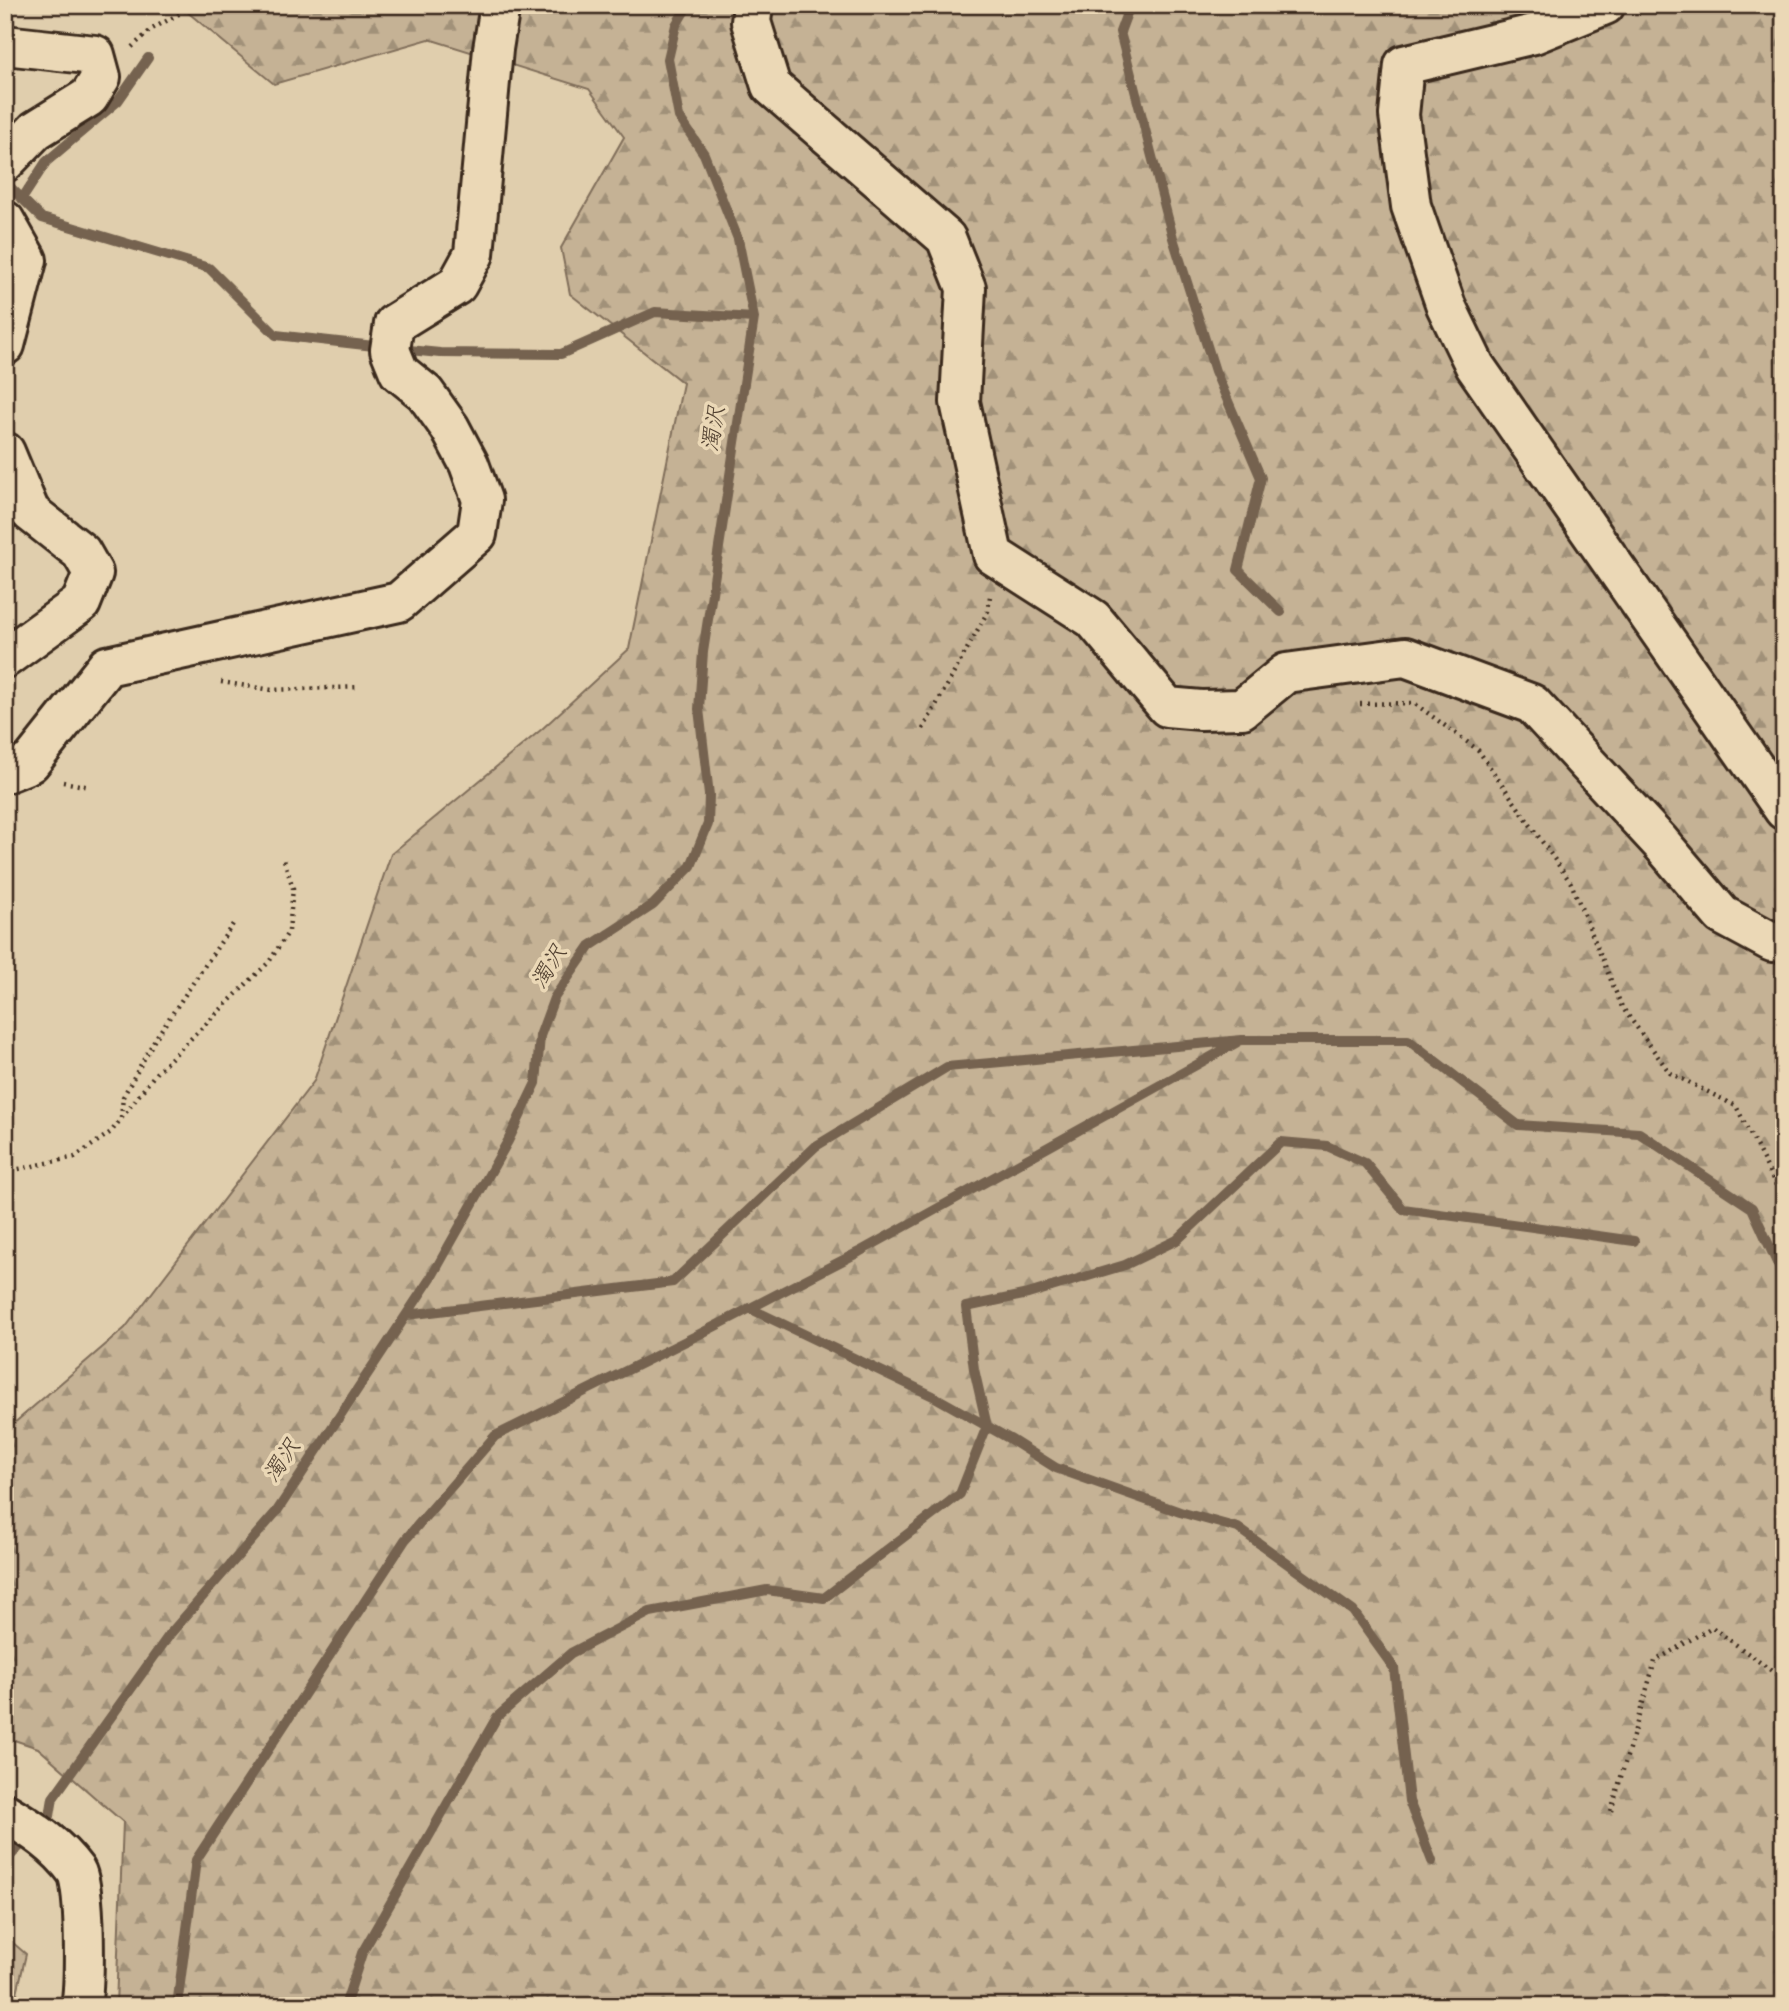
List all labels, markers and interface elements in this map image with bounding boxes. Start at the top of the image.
water label: 濁沢 [699,403,733,454]
water label: 濁沢 [527,940,575,995]
water label: 濁沢 [260,1435,309,1489]

